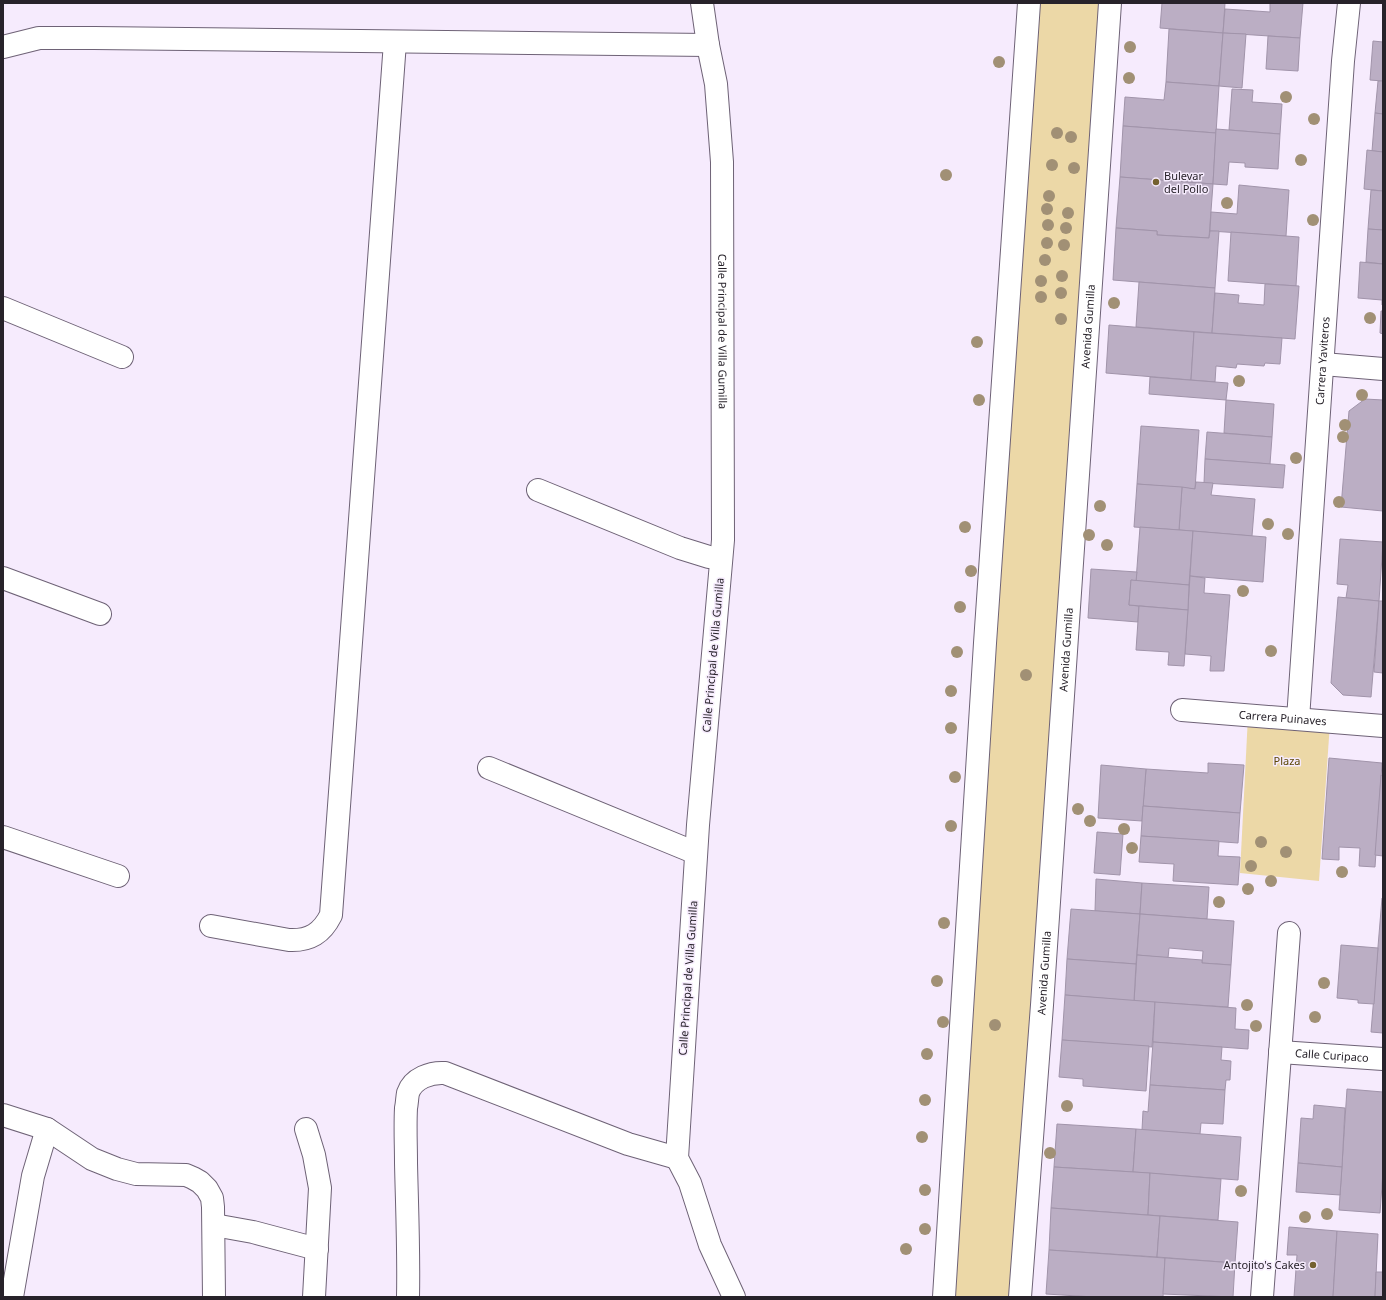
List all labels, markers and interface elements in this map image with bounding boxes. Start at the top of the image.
place label: Bulevar del Pollo [1164,168,1209,196]
marker: Bulevar del Pollo [1151,177,1161,187]
street label: Calle Principal de Villa Gumilla [715,254,731,409]
street label: Avenida Gumilla [1077,284,1098,369]
street label: Carrera Yaviteros [1311,316,1332,405]
street label: Calle Principal de Villa Gumilla [698,577,727,733]
street label: Avenida Gumilla [1055,607,1076,692]
street label: Carrera Puinaves [1238,707,1327,728]
park label: Plaza [1273,753,1301,768]
street label: Calle Principal de Villa Gumilla [675,900,700,1056]
street label: Avenida Gumilla [1033,930,1054,1015]
street label: Calle Curipaco [1295,1045,1370,1065]
place label: Antojito's Cakes [1224,1257,1305,1272]
marker: Antojito's Cakes [1308,1260,1318,1270]

